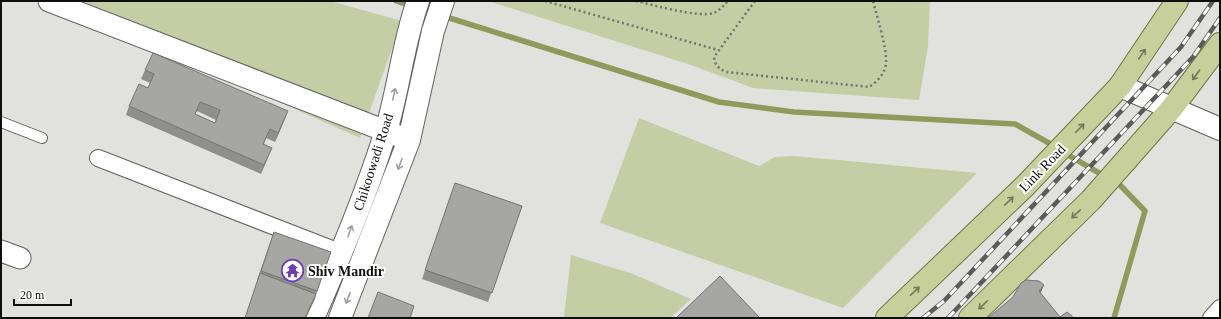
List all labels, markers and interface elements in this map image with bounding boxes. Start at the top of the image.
one-way arrow [1138,48,1146,59]
one-way arrow [1192,70,1201,81]
one-way arrow [391,88,399,101]
street label: Chikoowadi Road [351,112,396,213]
one-way arrow [1076,123,1085,133]
street label: Link Road [1016,142,1068,195]
one-way arrow [395,157,403,169]
one-way arrow [1004,196,1014,206]
one-way arrow [1071,209,1081,219]
one-way arrow [346,225,354,237]
temple icon: Shiv Mandir [279,258,305,284]
place label: Shiv Mandir [308,264,384,279]
scale bar [14,281,71,307]
one-way arrow [910,286,920,296]
text: 20 m [20,288,45,302]
one-way arrow [343,291,351,303]
one-way arrow [978,300,988,310]

